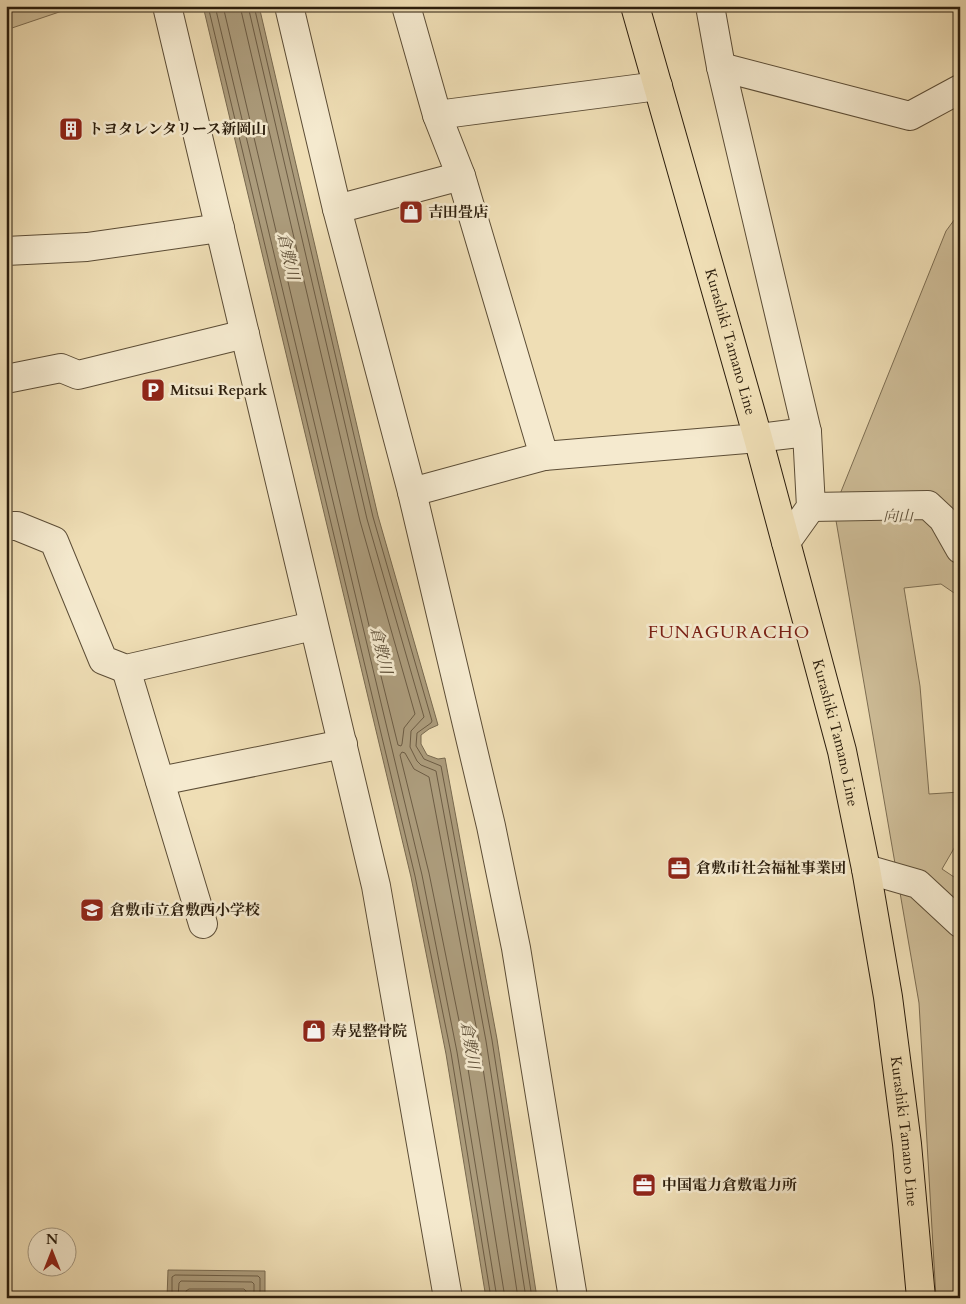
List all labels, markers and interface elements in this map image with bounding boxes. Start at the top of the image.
building icon: トヨタレンタリース新岡山 [58,116,84,142]
place label: トヨタレンタリース新岡山 [88,119,266,139]
shop icon: 吉田畳店 [398,199,424,225]
place label: 吉田畳店 [428,202,488,222]
water label: 倉敷川 [272,230,305,284]
street label: Kurashiki Tamano Line [700,266,761,417]
parking icon: Mitsui Repark [140,377,166,403]
place label: Mitsui Repark [170,380,268,400]
park label: 向山 [883,506,914,526]
district label: FUNAGURACHO [648,620,810,645]
water label: 倉敷川 [365,624,398,678]
street label: Kurashiki Tamano Line [808,657,863,808]
office icon: 倉敷市社会福祉事業団 [666,855,692,881]
place label: 倉敷市社会福祉事業団 [696,858,846,878]
school or university icon: 倉敷市立倉敷西小学校 [79,897,105,923]
place label: 倉敷市立倉敷西小学校 [110,900,260,920]
shop icon: 寿晃整骨院 [301,1018,327,1044]
water label: 倉敷川 [455,1020,485,1073]
place label: 寿晃整骨院 [332,1021,407,1041]
street label: Kurashiki Tamano Line [886,1055,923,1208]
office icon: 中国電力倉敷電力所 [631,1172,657,1198]
place label: 中国電力倉敷電力所 [662,1175,797,1195]
north arrow [28,1226,78,1276]
text: N [46,1230,58,1249]

